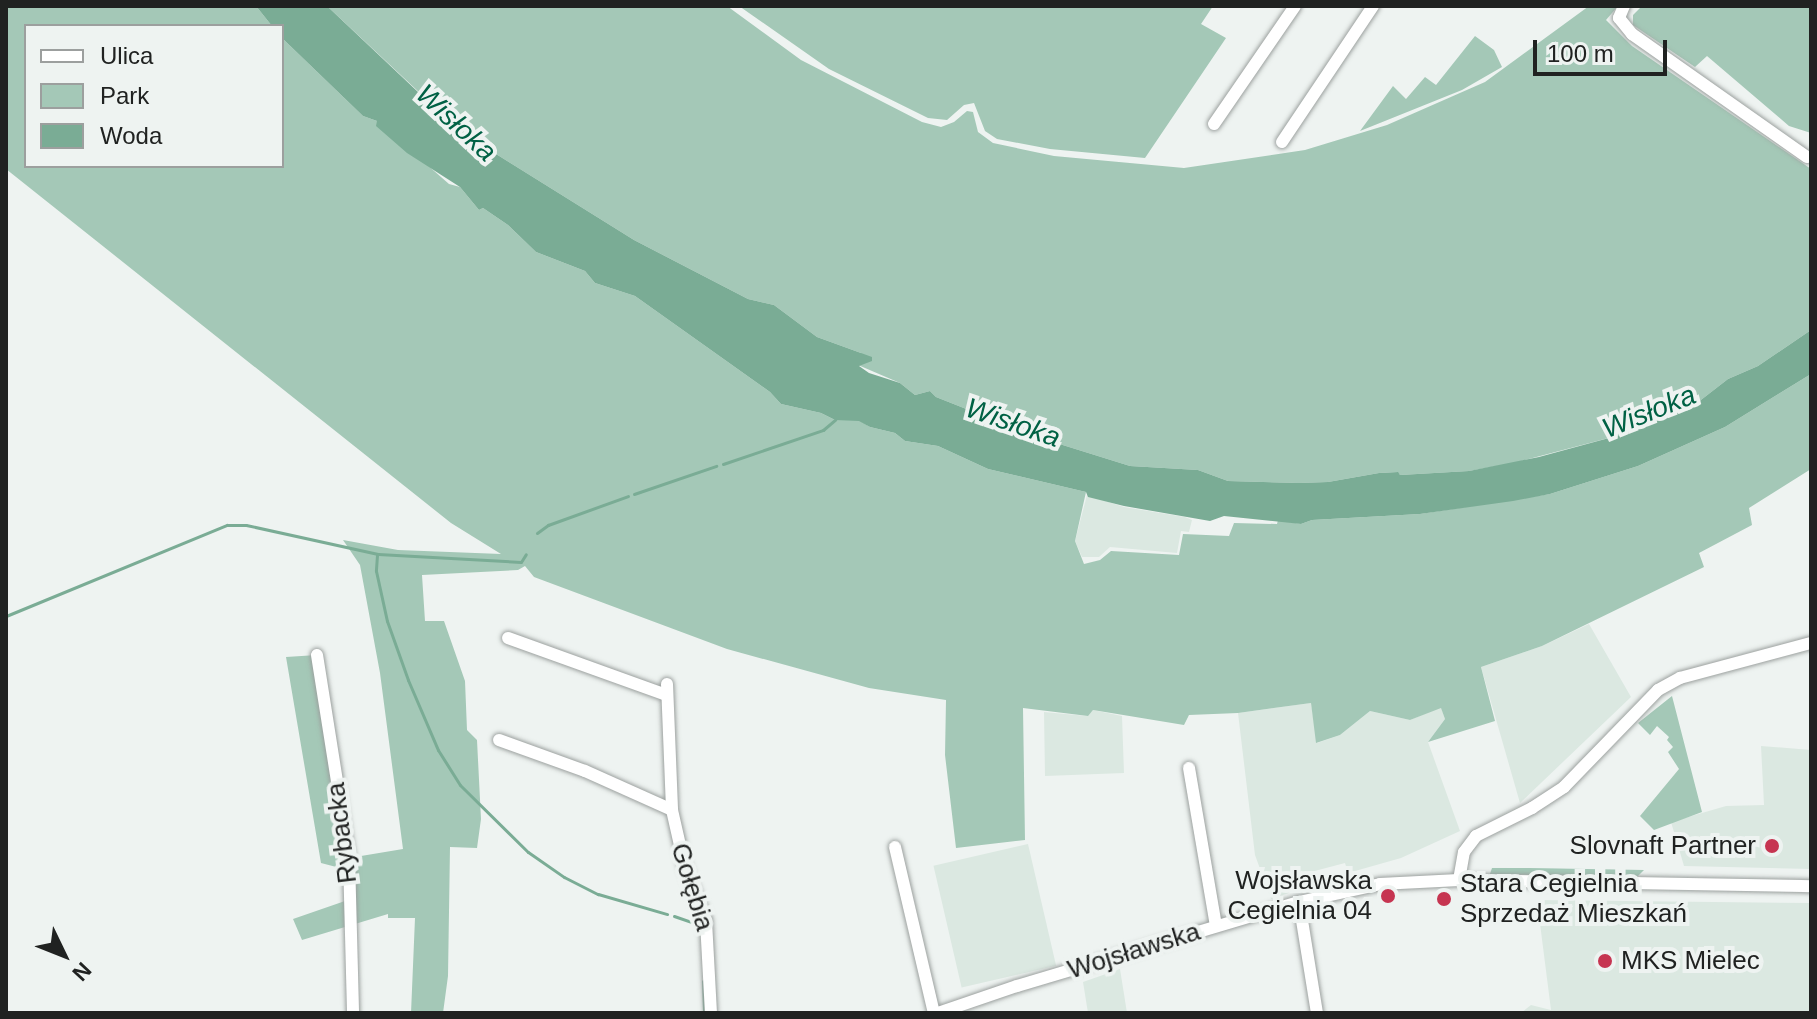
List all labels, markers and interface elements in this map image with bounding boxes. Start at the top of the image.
legend [24,24,284,168]
scale bar [1537,24,1671,74]
text: 100 m [1547,40,1614,67]
text: Ulica [100,42,153,69]
water label: Wisłoka [409,77,503,169]
text: Park [100,82,149,109]
text: Woda [100,122,162,149]
water label: Wisłoka [1597,378,1701,446]
water label: Wisłoka [961,391,1065,455]
street label: Rybacka [320,781,364,885]
place label: Slovnaft Partner [1570,830,1756,862]
marker: Slovnaft Partner [1763,837,1781,855]
street label: Gołębia [664,840,720,934]
place label: Wojsławska Cegielnia 04 [1227,865,1372,926]
place label: Stara Cegielnia Sprzedaż Mieszkań [1460,868,1687,930]
marker: Wojsławska Cegielnia 04 [1379,887,1397,905]
marker: Stara Cegielnia Sprzedaż Mieszkań [1435,890,1453,908]
north arrow [24,915,104,995]
street label: Wojsławska [1064,916,1204,986]
place label: MKS Mielec [1621,945,1760,977]
marker: MKS Mielec [1596,952,1614,970]
text: N [67,957,96,986]

